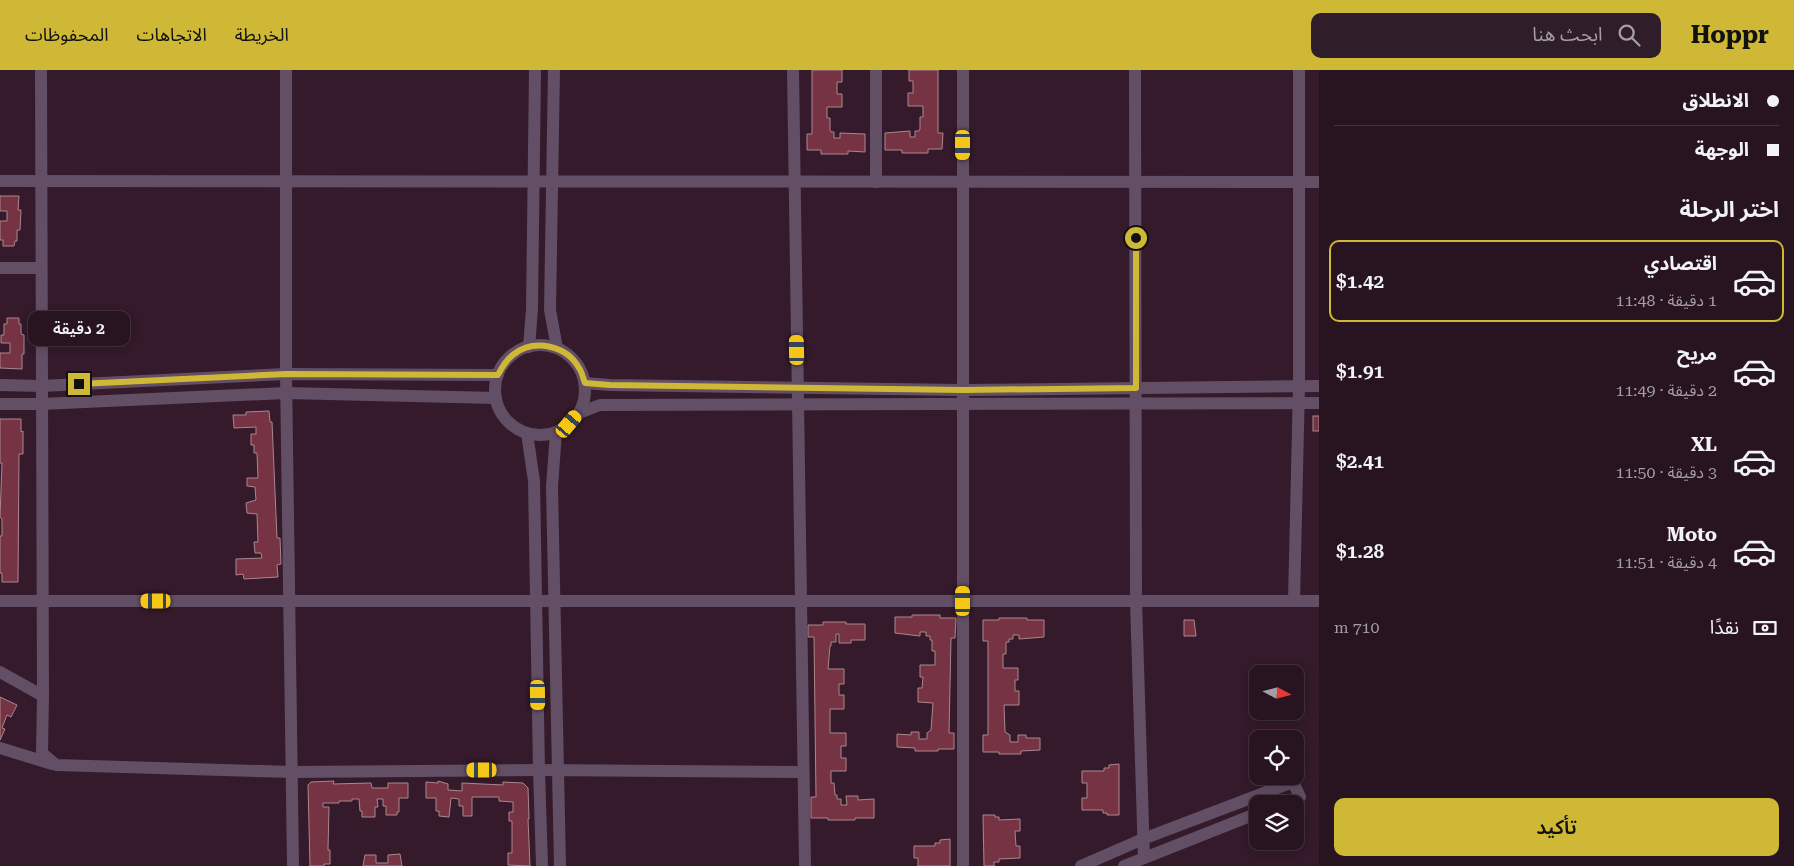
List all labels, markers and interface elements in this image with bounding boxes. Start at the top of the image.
search box [1311,13,1661,58]
icon: search [1615,21,1643,49]
text: Hoppr [1691,21,1769,49]
text: ابحث هنا [1532,23,1603,46]
text: المحفوظات [25,24,109,45]
text: الاتجاهات [137,24,207,45]
text: الخريطة [235,24,289,45]
text: الانطلاق [1683,89,1749,112]
car [955,130,970,160]
text: الوجهة [1695,138,1749,161]
text: اختر الرحلة [1679,197,1779,222]
route start [1125,227,1147,249]
text: اقتصادي [1644,252,1717,275]
icon: car [1732,259,1777,304]
text: $1.42 [1336,270,1384,293]
text: 1 دقيقة · 11:48 [1615,291,1717,310]
callout: 2 دقيقة [28,312,130,346]
text: 2 دقيقة [53,319,105,338]
car [789,335,804,365]
text: مريح [1677,342,1717,365]
icon: car [1732,349,1777,394]
text: $1.91 [1336,360,1384,383]
route end [68,373,90,395]
text: 2 دقيقة · 11:49 [1615,381,1717,400]
car [553,408,584,440]
text: XL [1691,433,1717,456]
icon: car [1732,439,1777,484]
text: $2.41 [1336,450,1384,473]
text: 3 دقيقة · 11:50 [1615,463,1717,482]
text: Moto [1667,523,1717,546]
icon: car [1732,529,1777,574]
text: $1.28 [1336,540,1384,563]
text: 4 دقيقة · 11:51 [1615,553,1717,572]
car [955,586,970,616]
car [141,594,171,609]
icon: cash [1751,614,1779,642]
text: نقدًا [1710,616,1739,639]
text: 710 m [1334,618,1380,637]
north arrow [1249,665,1304,720]
map controls [1249,665,1304,850]
car [530,680,545,710]
button: locate [1249,730,1304,785]
car [467,763,497,778]
button: layers [1249,795,1304,850]
button: تأكيد [1334,798,1779,856]

